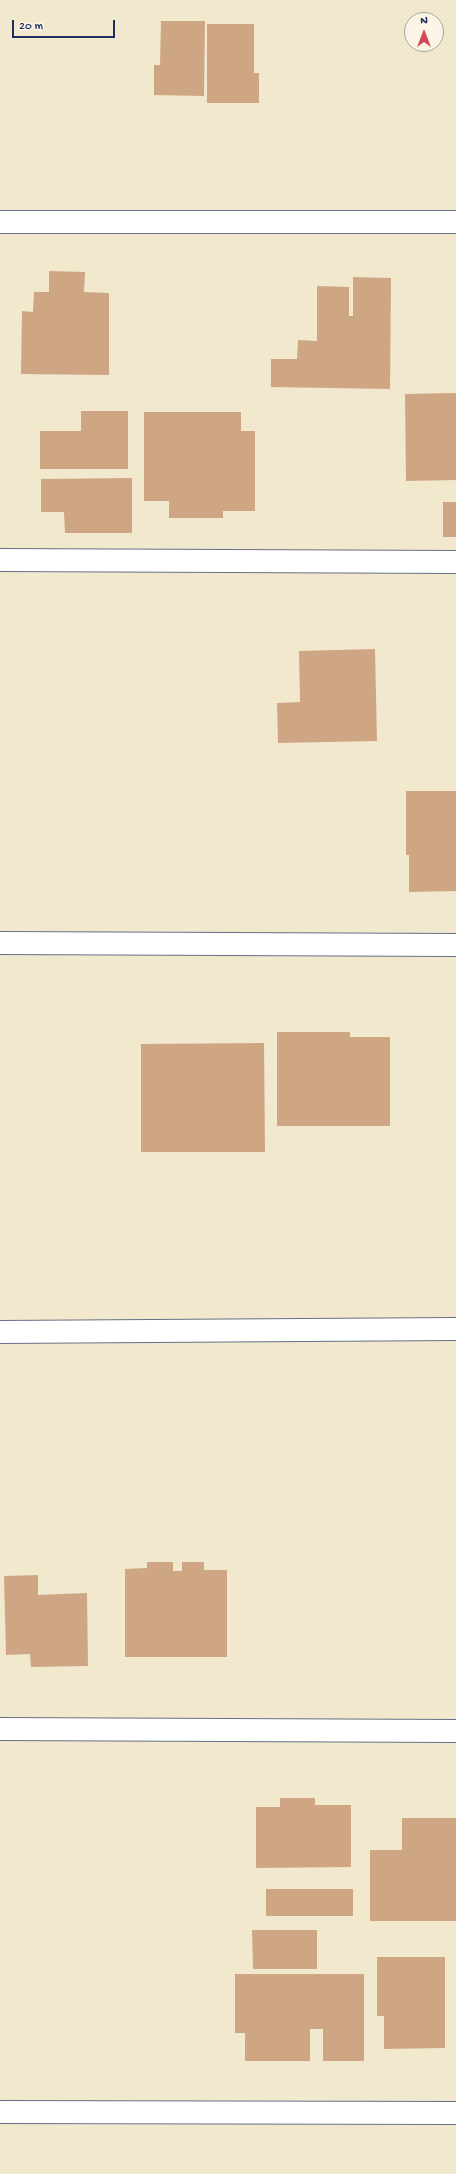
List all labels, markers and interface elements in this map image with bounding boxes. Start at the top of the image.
scale bar [14,12,117,38]
north arrow [404,12,444,52]
text: N [420,15,428,27]
text: 20 m [19,20,43,34]

